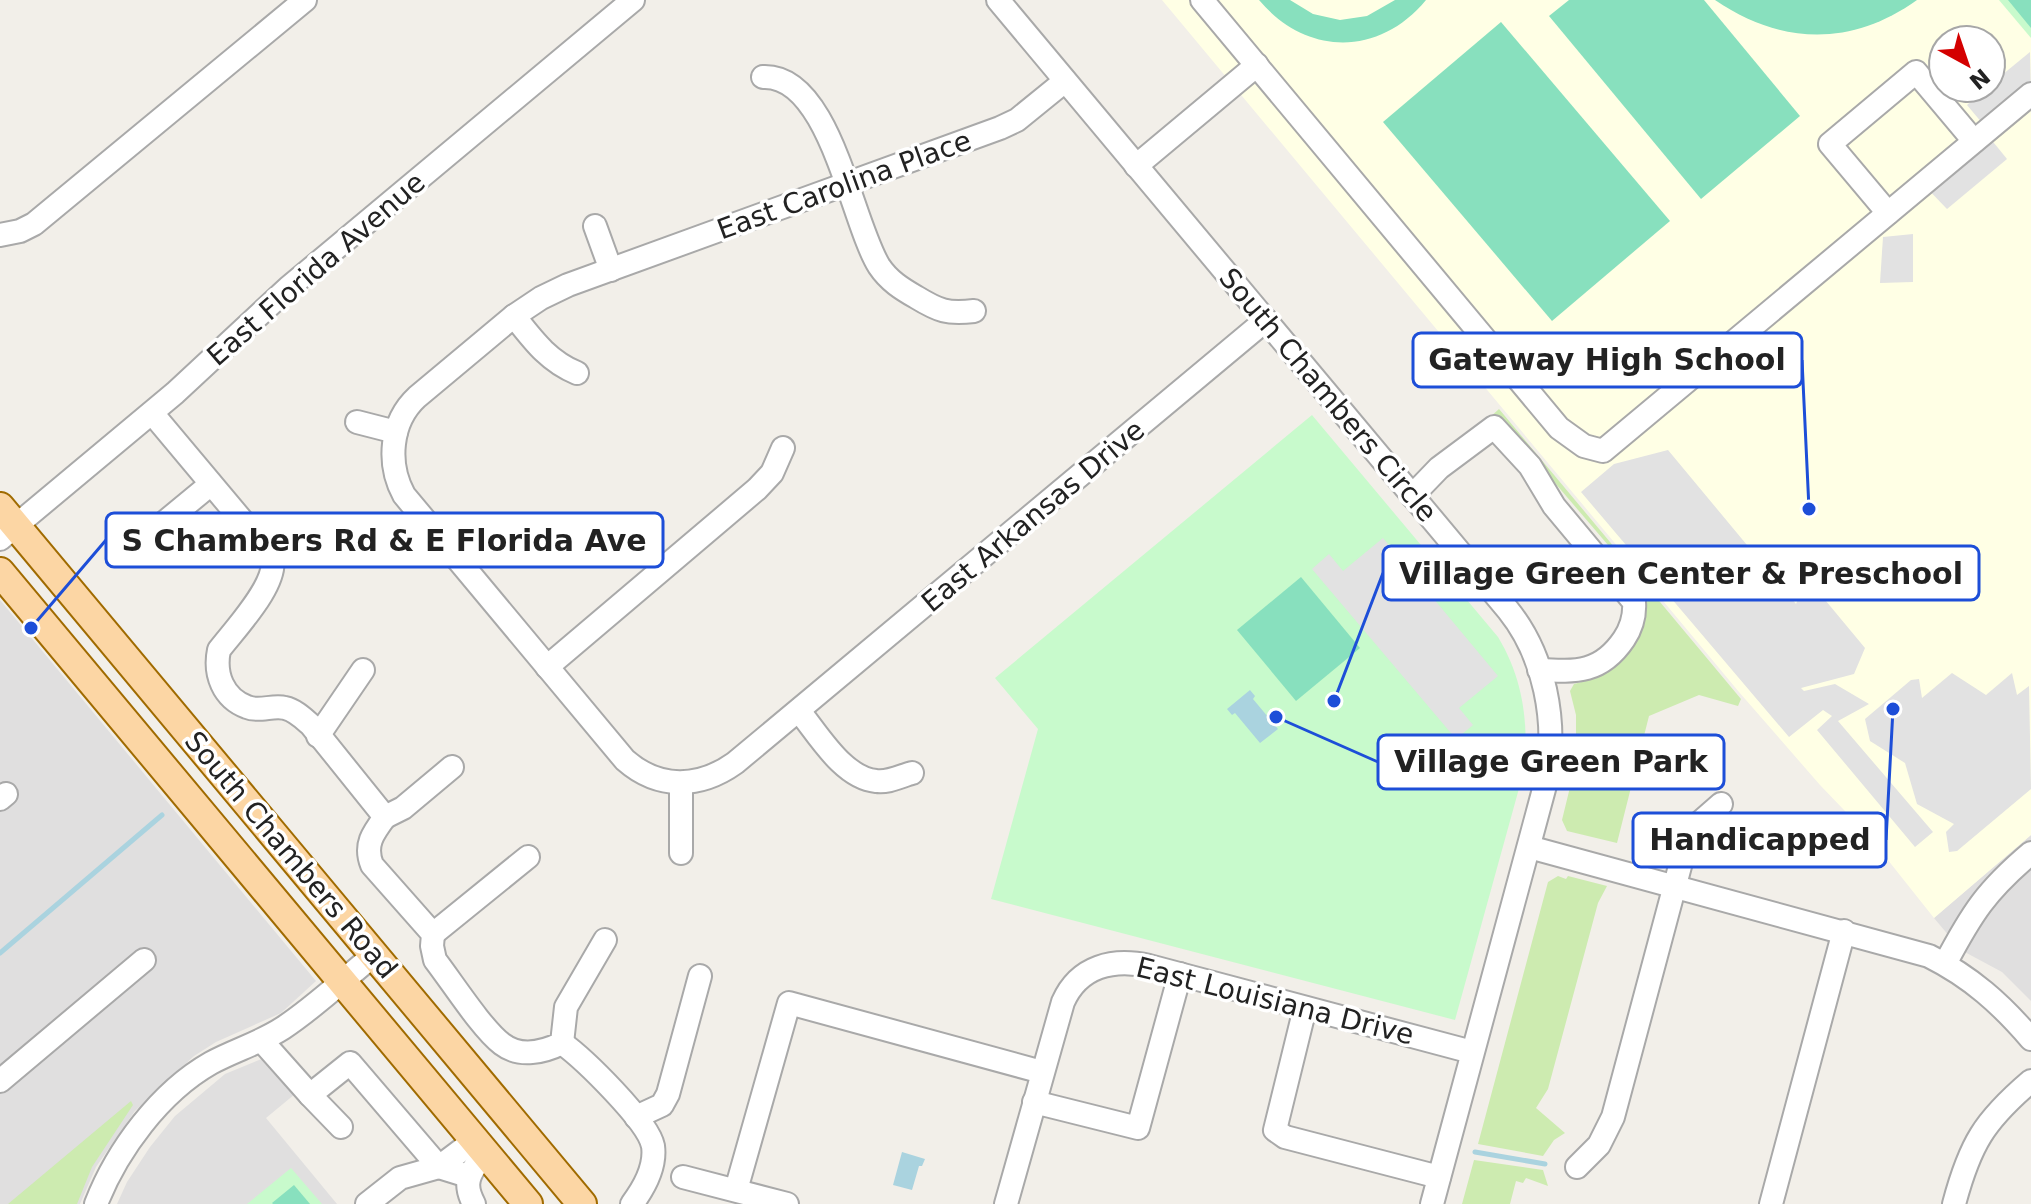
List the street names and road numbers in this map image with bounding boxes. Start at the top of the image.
street label: East Carolina Place [713,124,975,246]
street label: East Florida Avenue [200,166,432,372]
street label: South Chambers Circle [1212,262,1444,528]
street label: East Arkansas Drive [915,413,1151,619]
street label: South Chambers Road [178,725,404,985]
street label: East Louisiana Drive [1133,951,1417,1051]

